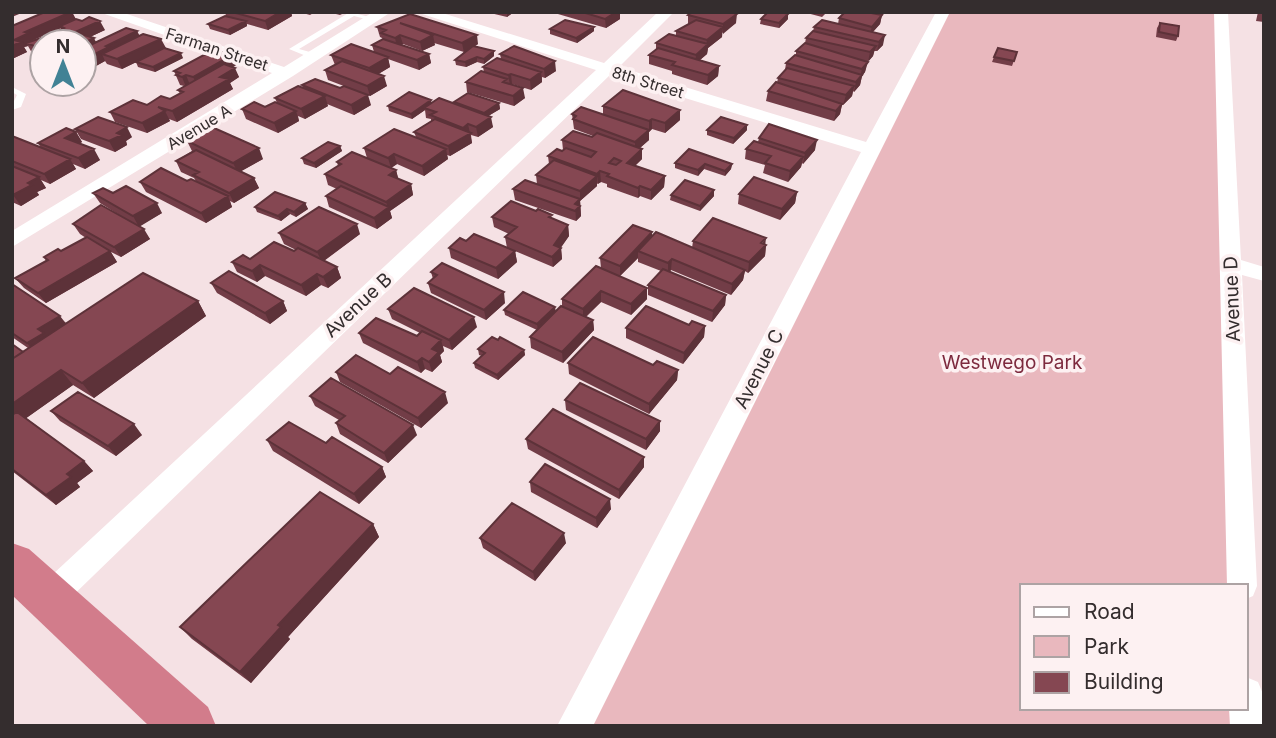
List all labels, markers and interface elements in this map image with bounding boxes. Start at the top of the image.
street label: Farman Street [163,23,271,75]
north arrow [28,28,98,98]
text: N [56,35,70,58]
street label: 8th Street [610,62,686,102]
street label: Avenue A [163,100,235,154]
street label: Avenue D [1219,256,1245,342]
street label: Avenue B [319,268,397,342]
street label: Avenue C [729,325,789,413]
park label: Westwego Park [942,351,1083,374]
legend [1020,584,1248,710]
text: Road [1084,599,1135,624]
text: Park [1084,634,1129,659]
text: Building [1084,669,1164,694]

